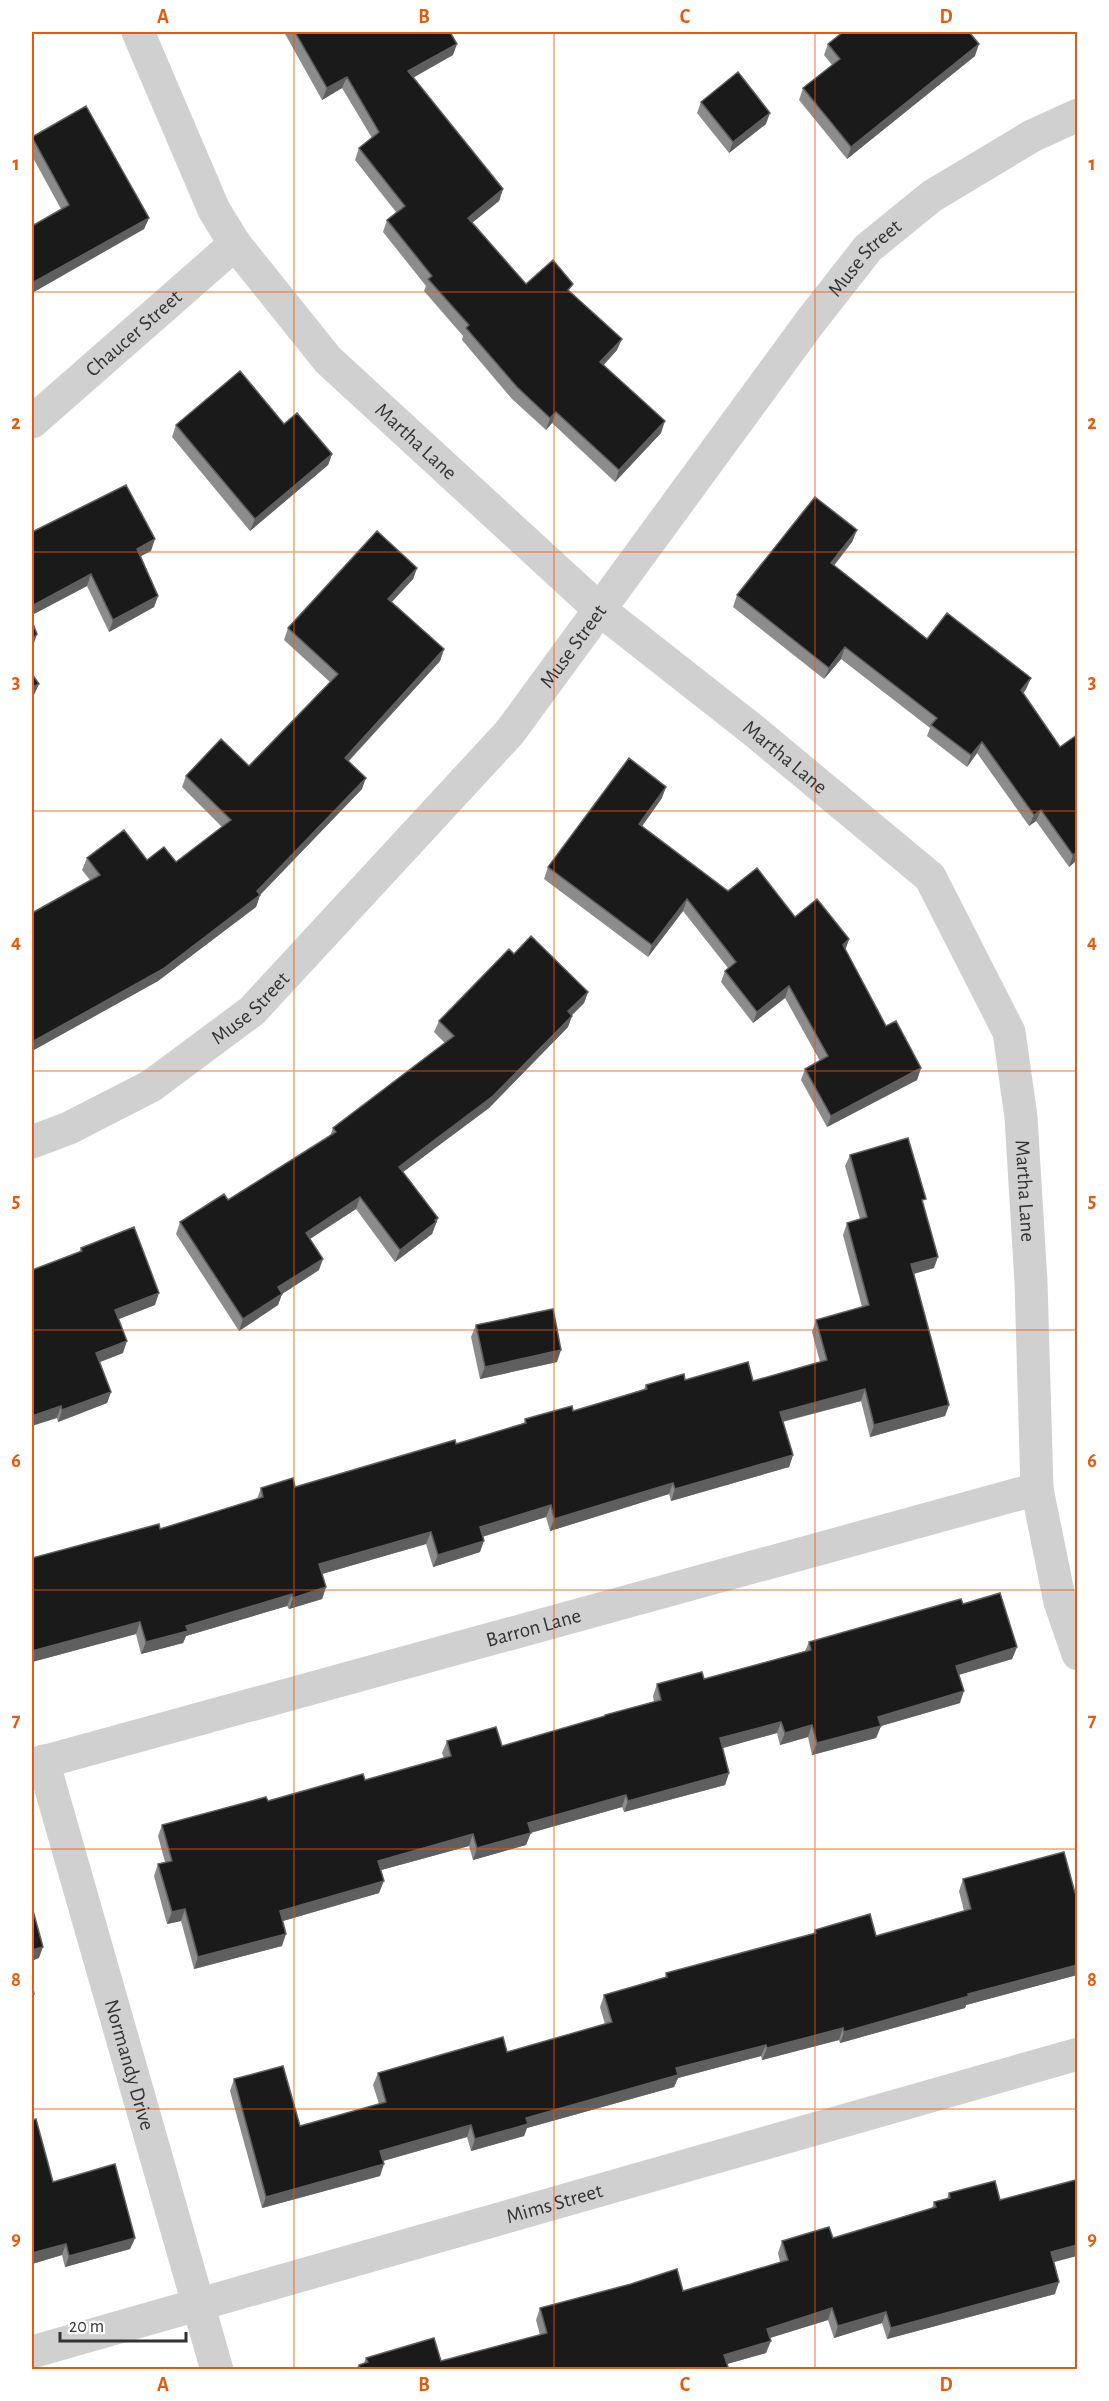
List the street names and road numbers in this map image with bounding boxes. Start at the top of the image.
street label: Muse Street [824,215,905,300]
street label: Chaucer Street [82,285,186,380]
street label: Martha Lane [371,399,461,483]
street label: Muse Street [536,600,610,692]
street label: Martha Lane [739,716,831,798]
street label: Muse Street [207,968,293,1048]
street label: Martha Lane [1012,1139,1039,1243]
street label: Barron Lane [484,1604,583,1650]
street label: Normandy Drive [101,1997,158,2133]
street label: Mims Street [504,2179,605,2227]

